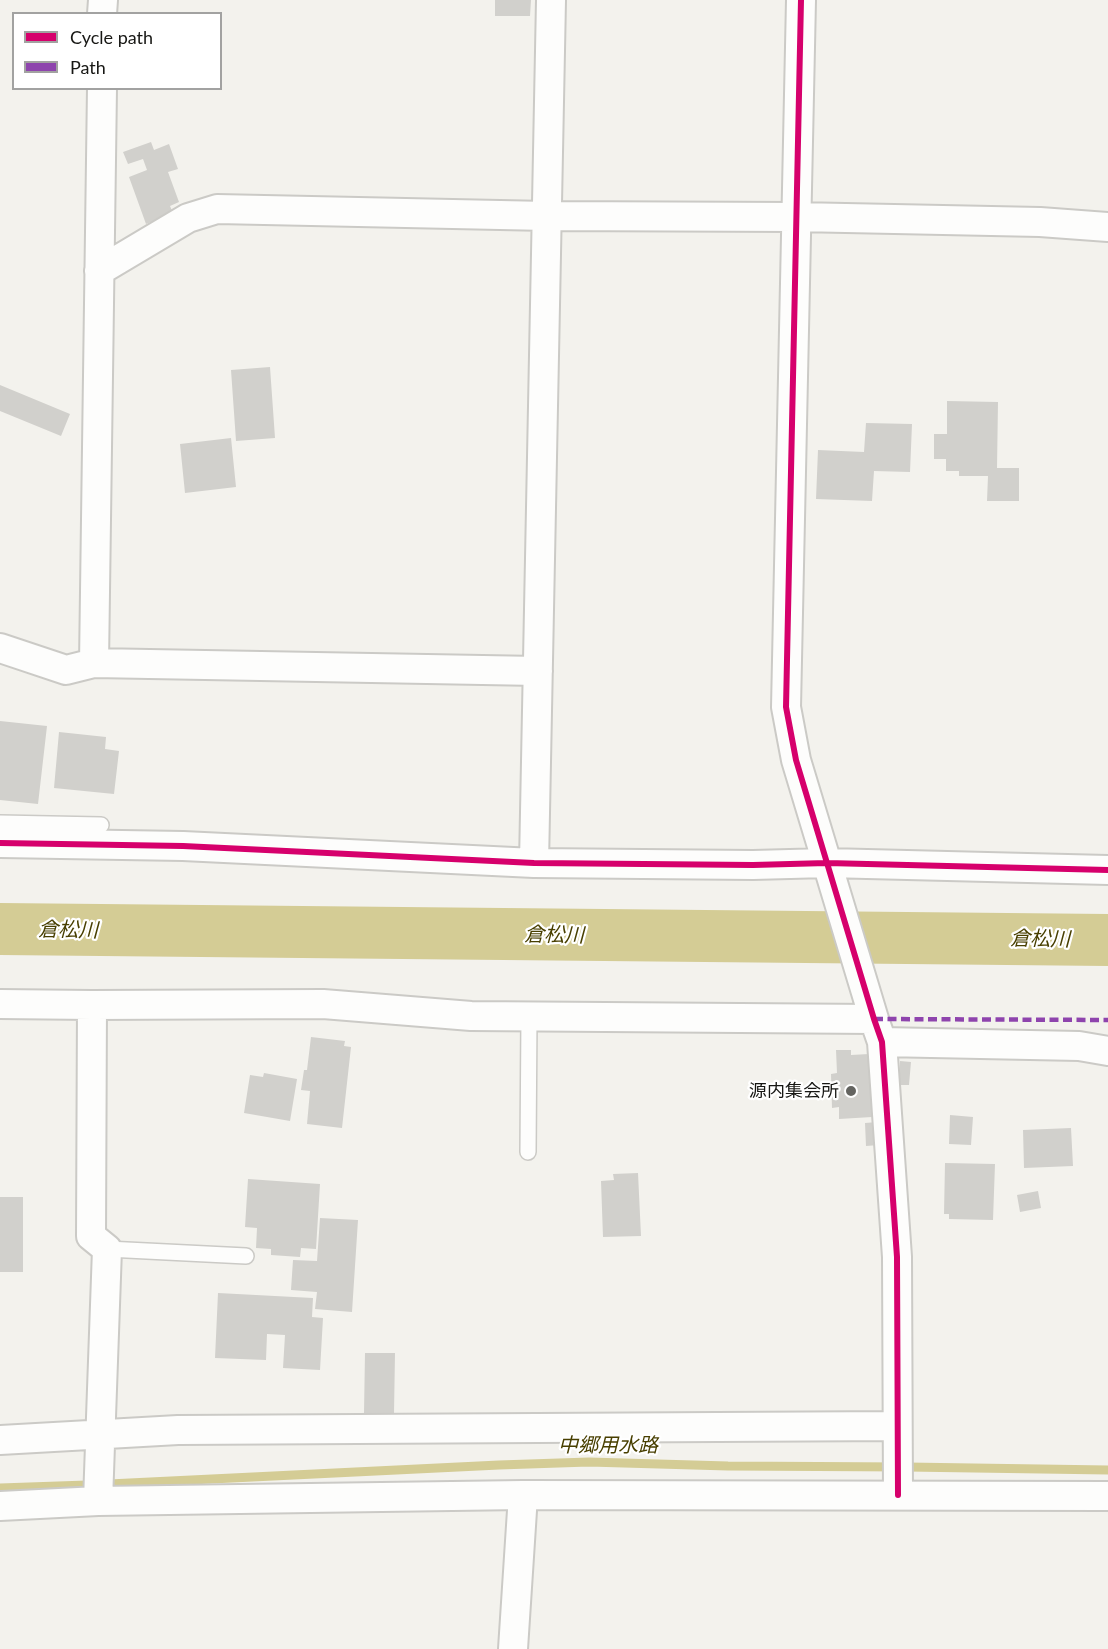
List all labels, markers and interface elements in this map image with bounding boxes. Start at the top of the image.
legend [12,12,222,90]
text: Cycle path [70,26,153,48]
text: Path [70,56,106,78]
water label: 倉松川 [38,917,98,943]
water label: 倉松川 [524,922,584,948]
water label: 倉松川 [1010,926,1070,952]
place label: 源内集会所 [749,1080,839,1102]
marker: 源内集会所 [844,1084,858,1098]
water label: 中郷用水路 [558,1434,658,1458]

